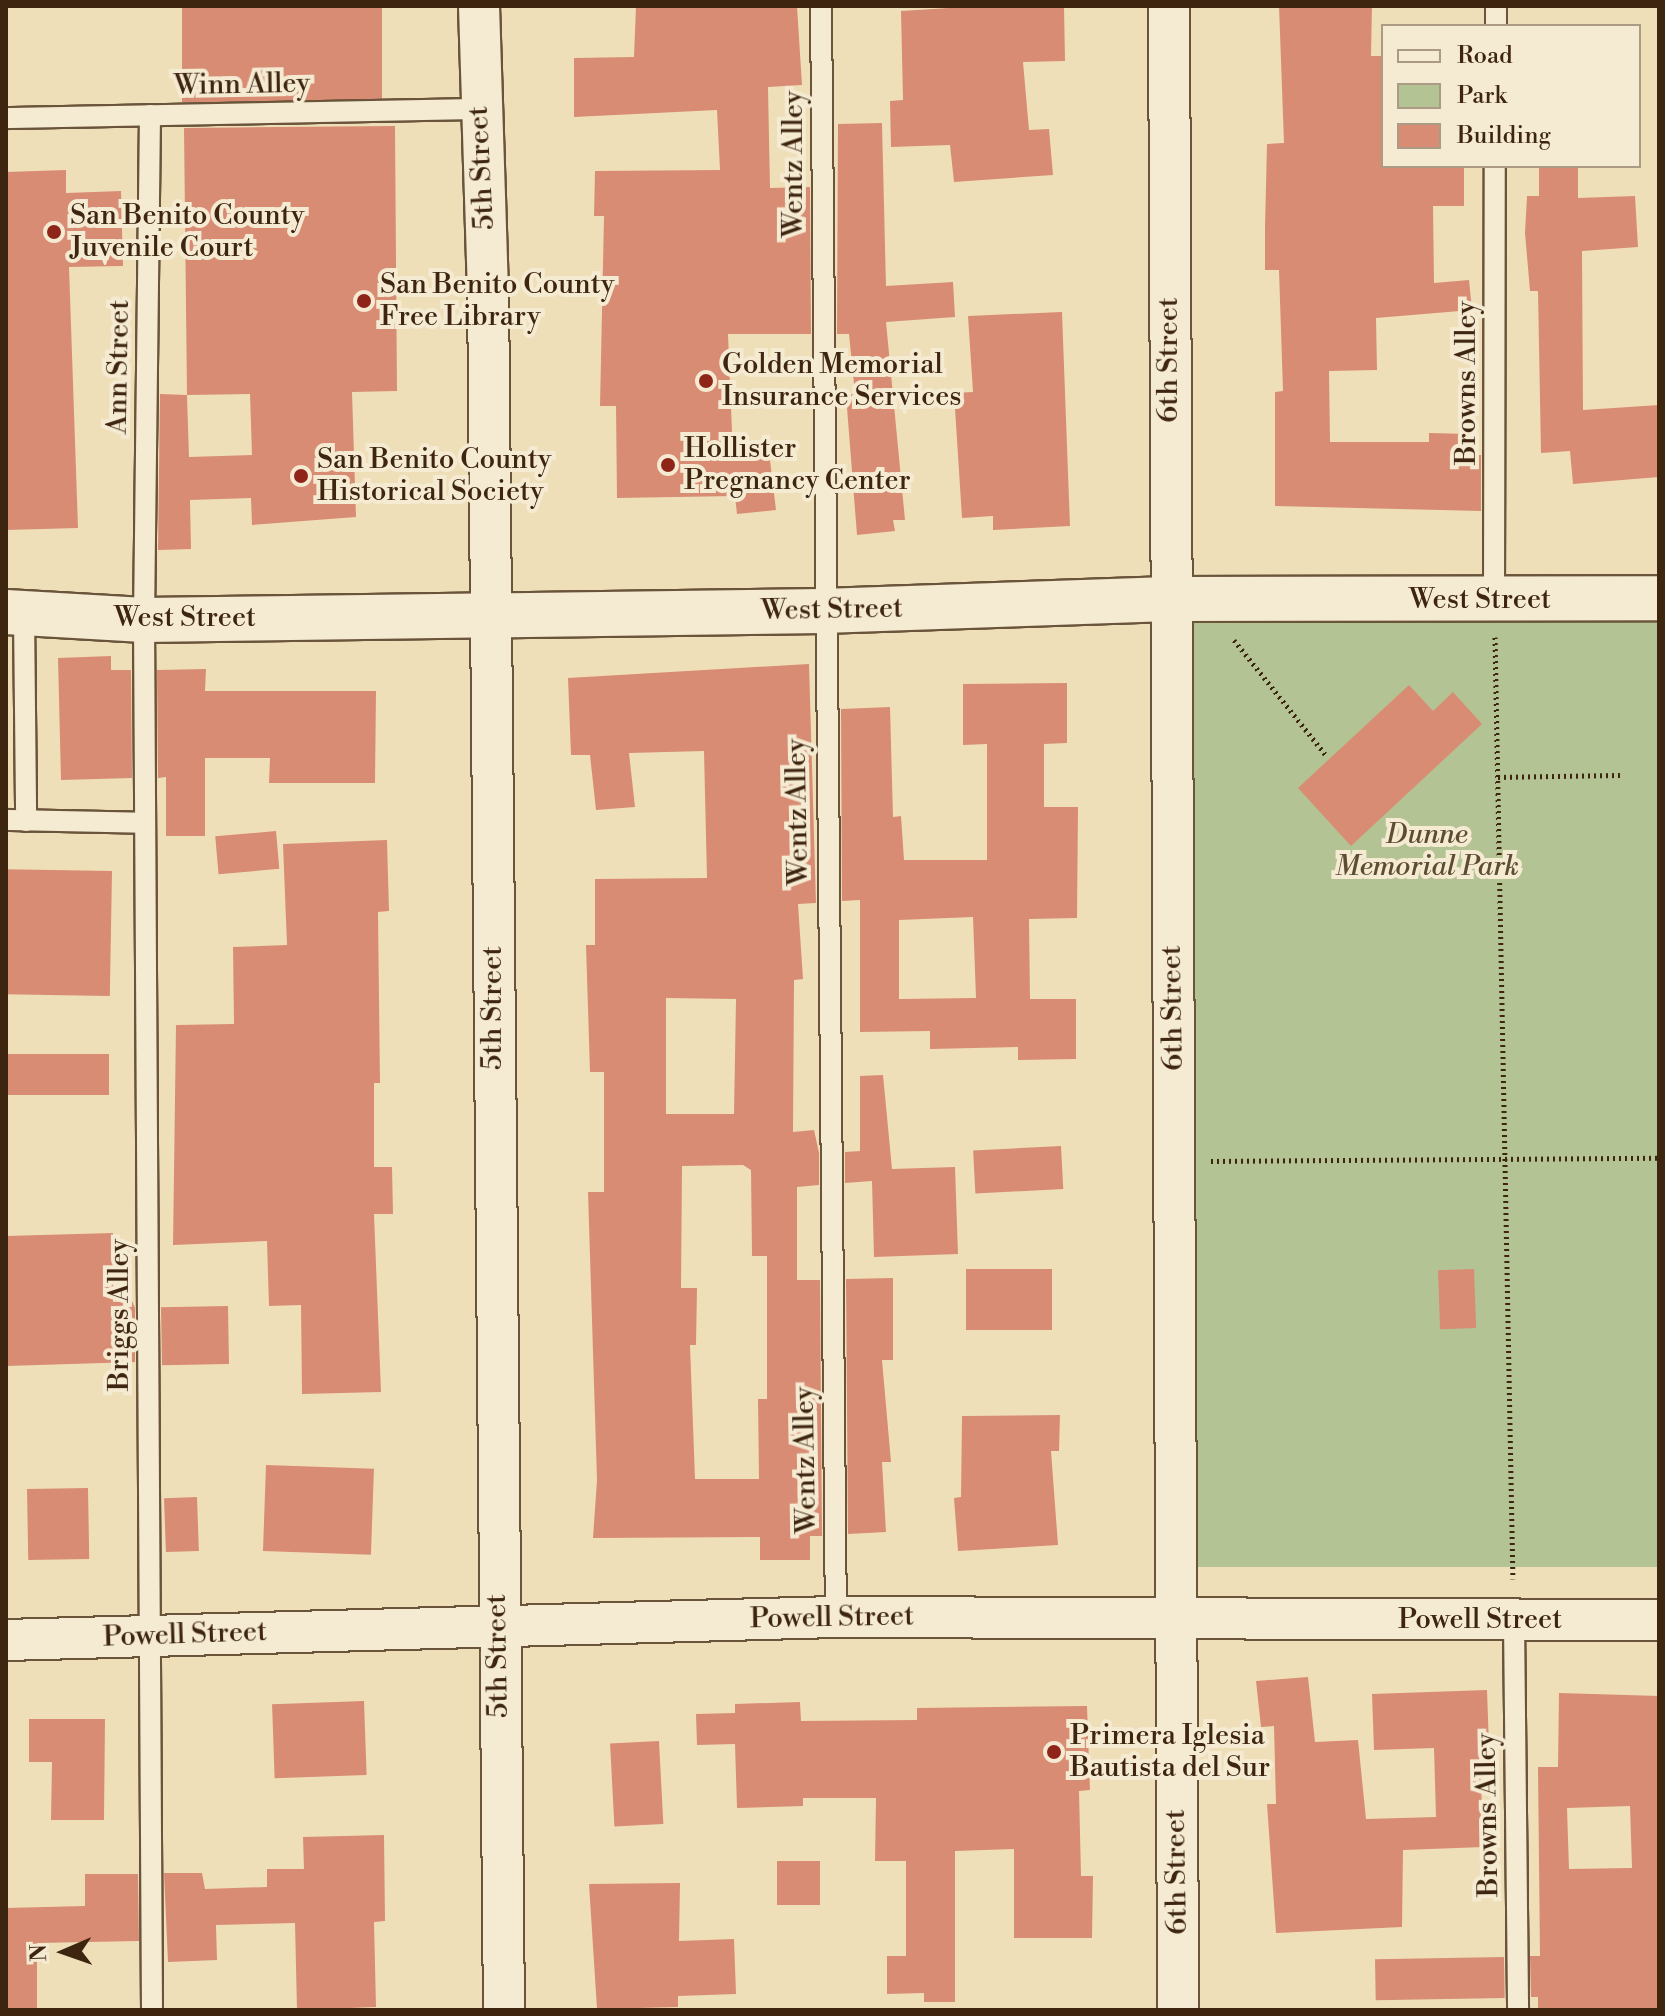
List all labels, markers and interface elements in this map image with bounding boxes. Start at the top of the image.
legend [1381,24,1641,168]
text: Road [1457,41,1513,71]
street label: Winn Alley [174,67,310,103]
text: Park [1457,81,1507,111]
street label: Wentz Alley [777,91,811,237]
street label: 5th Street [462,105,502,231]
text: Building [1457,121,1551,151]
place label: San Benito County Juvenile Court [70,199,304,265]
marker: San Benito County Juvenile Court [45,223,63,241]
place label: San Benito County Free Library [380,268,614,334]
marker: San Benito County Free Library [355,292,373,310]
street label: 6th Street [1152,297,1186,423]
street label: Ann Street [101,300,137,434]
street label: Browns Alley [1450,301,1484,465]
place label: Golden Memorial Insurance Services [722,348,962,414]
marker: Golden Memorial Insurance Services [697,372,715,390]
place label: Hollister Pregnancy Center [684,432,911,498]
place label: San Benito County Historical Society [317,443,551,509]
marker: Hollister Pregnancy Center [659,456,677,474]
marker: San Benito County Historical Society [292,467,310,485]
street label: West Street [1409,583,1551,617]
street label: West Street [761,592,903,628]
street label: West Street [114,601,256,635]
street label: Wentz Alley [780,738,816,886]
park label: Dunne Memorial Park [1335,818,1519,884]
street label: 6th Street [1155,945,1191,1071]
street label: 5th Street [476,946,510,1070]
street label: Briggs Alley [103,1239,137,1391]
street label: Wentz Alley [788,1386,824,1534]
street label: 5th Street [480,1594,516,1718]
street label: Powell Street [750,1600,914,1636]
street label: Powell Street [1398,1603,1562,1637]
street label: Powell Street [102,1615,268,1655]
place label: Primera Iglesia Bautista del Sur [1070,1719,1270,1785]
street label: Browns Alley [1470,1733,1506,1897]
marker: Primera Iglesia Bautista del Sur [1045,1743,1063,1761]
street label: 6th Street [1159,1809,1195,1935]
north arrow [24,1912,104,1992]
text: N [26,1944,53,1962]

